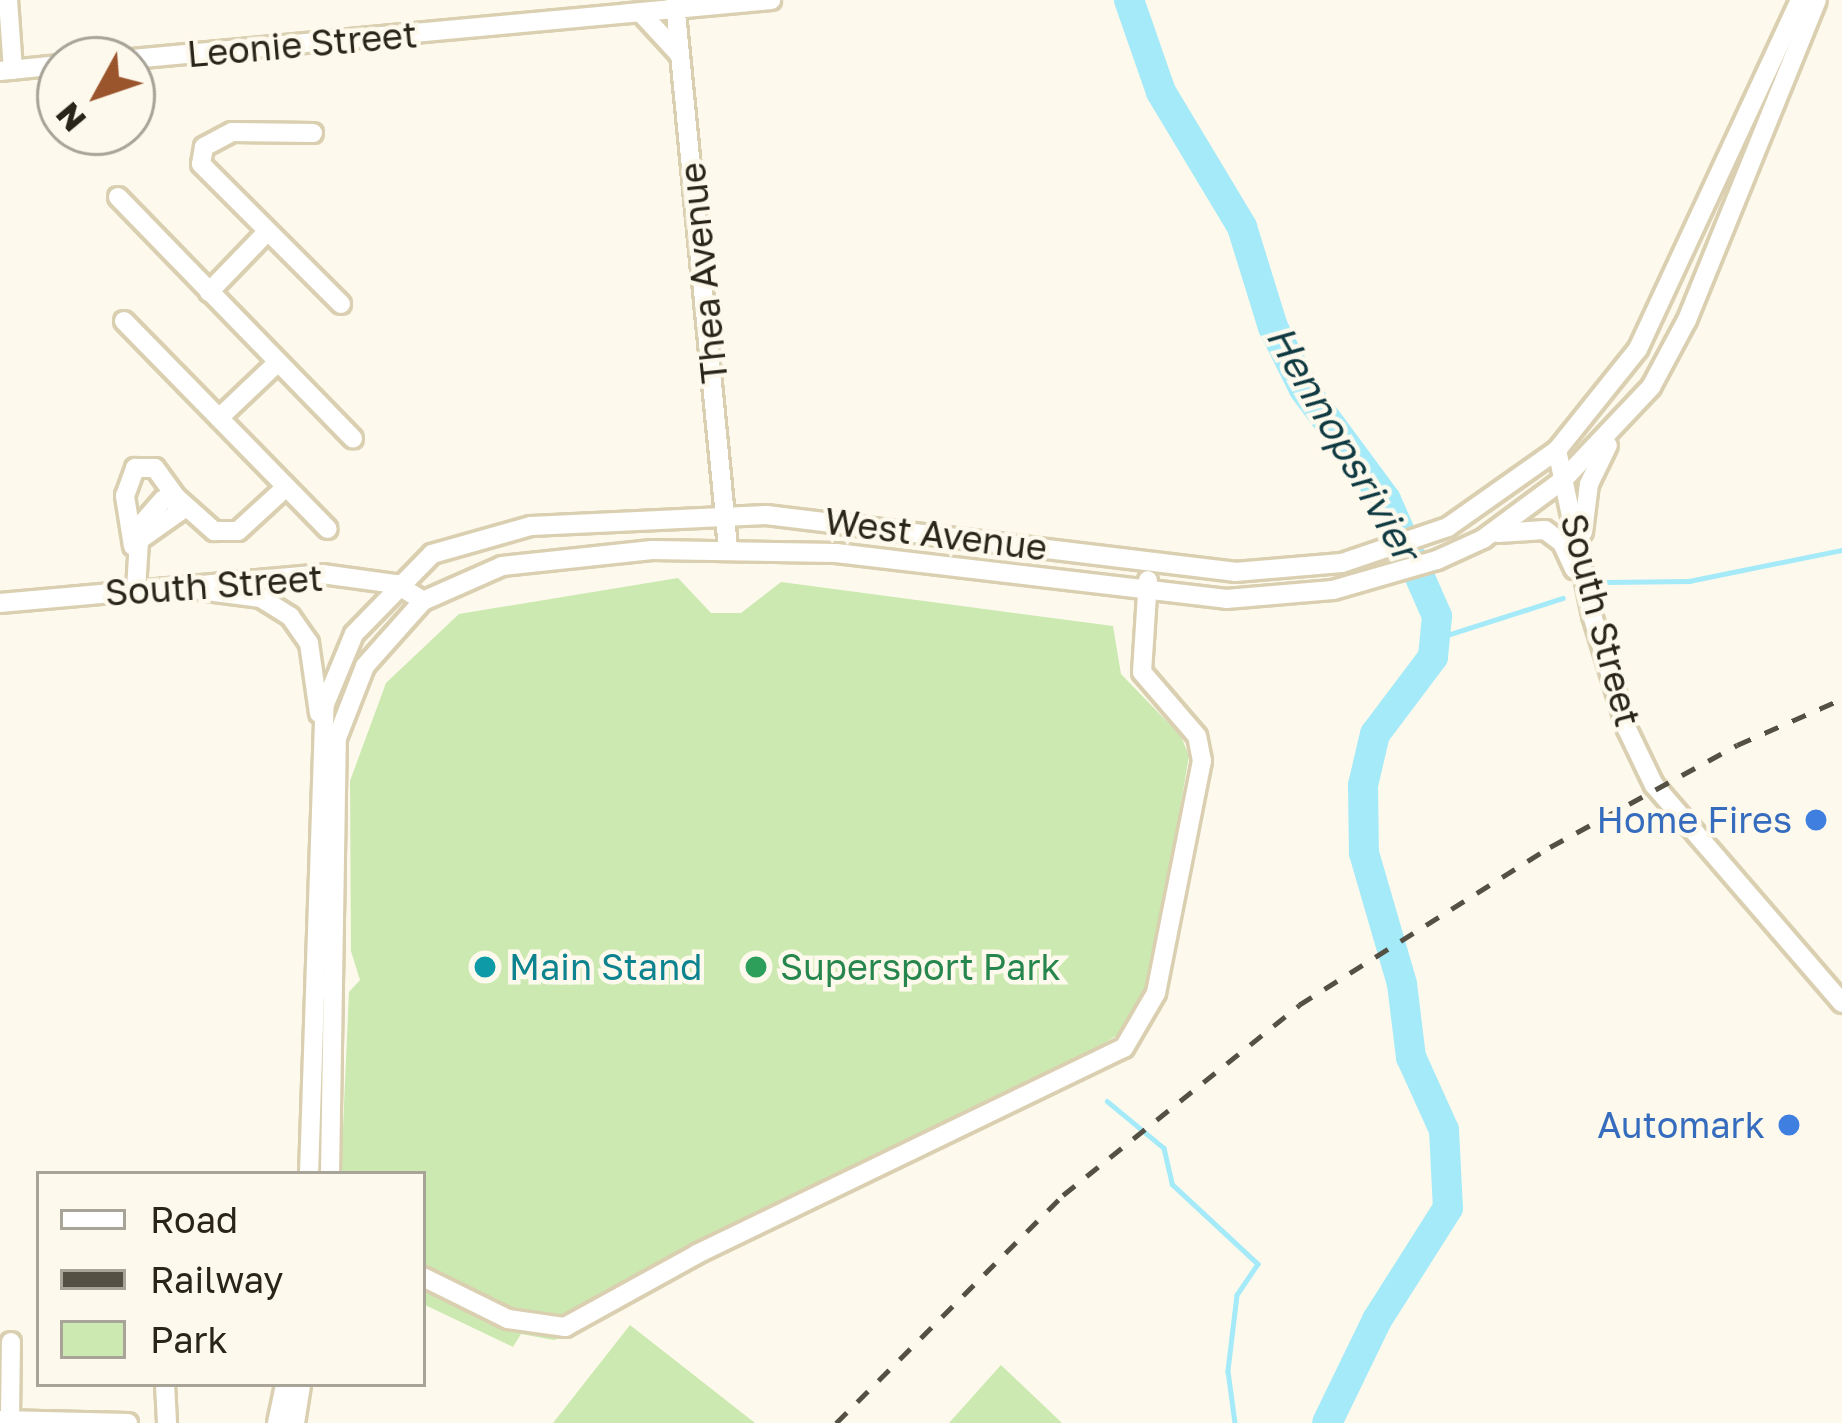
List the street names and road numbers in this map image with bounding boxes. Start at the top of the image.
street label: Leonie Street [185,12,419,76]
street label: Thea Avenue [670,160,736,386]
street label: West Avenue [822,499,1050,569]
street label: South Street [1552,509,1650,731]
street label: South Street [103,556,325,614]

